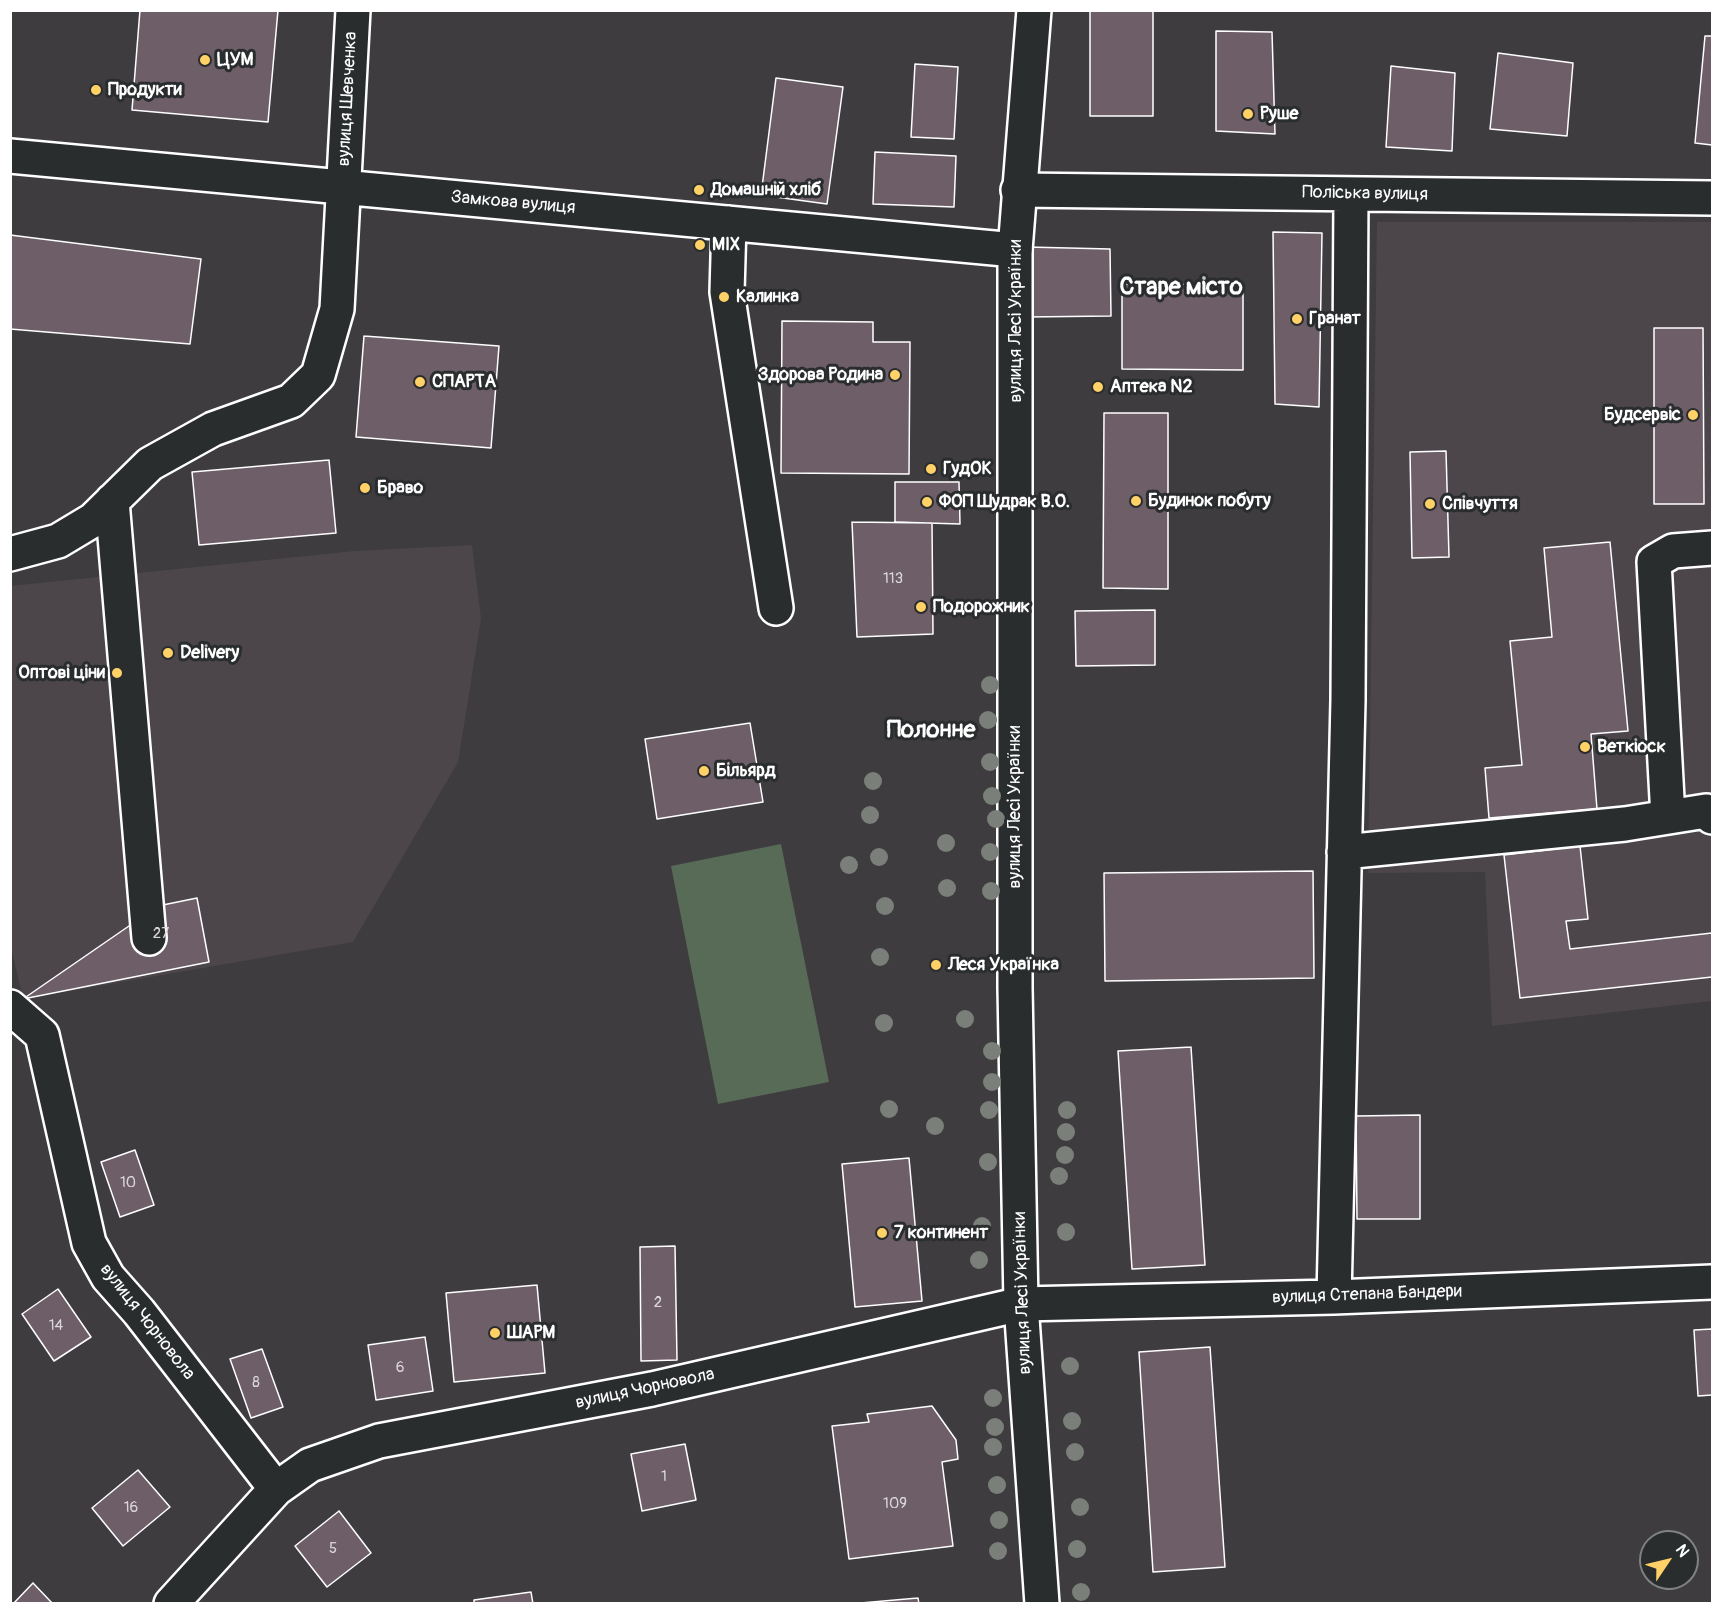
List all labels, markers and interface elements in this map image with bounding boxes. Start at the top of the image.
street label: вулиця Шевченка [334,31,362,167]
place label: ЦУМ [217,49,254,71]
marker: ЦУМ [198,53,212,67]
place label: Продукти [108,79,182,101]
marker: Продукти [89,83,103,97]
place label: Руше [1260,103,1298,125]
marker: Руше [1241,107,1255,121]
place label: Домашній хліб [711,179,821,201]
street label: Поліська вулиця [1302,182,1428,206]
marker: Домашній хліб [692,183,706,197]
street label: Замкова вулиця [450,187,576,219]
place label: MIX [712,234,740,256]
marker: MIX [693,238,707,252]
street label: вулиця Лесі Українки [1005,240,1027,402]
district label: Старе місто [1119,274,1243,302]
place label: Калинка [736,286,799,308]
marker: Калинка [717,290,731,304]
place label: Гранат [1309,308,1361,330]
marker: Гранат [1290,312,1304,326]
place label: Здорова Родина [758,364,883,386]
marker: Здорова Родина [888,368,902,382]
place label: СПАРТА [432,371,496,393]
marker: СПАРТА [413,375,427,389]
place label: Аптека N2 [1110,376,1193,398]
marker: Аптека N2 [1091,380,1105,394]
place label: Будсервіс [1604,404,1681,426]
marker: Будсервіс [1686,408,1700,422]
place label: ГудОК [943,458,992,480]
marker: ГудОК [924,462,938,476]
place label: Браво [377,477,423,499]
marker: Браво [358,481,372,495]
place label: Будинок побуту [1148,490,1271,512]
place label: ФОП Шудрак В.О. [939,491,1070,513]
place label: Співчуття [1442,493,1518,515]
marker: Будинок побуту [1129,494,1143,508]
marker: ФОП Шудрак В.О. [920,495,934,509]
marker: Співчуття [1423,497,1437,511]
house number: 113 [883,570,903,588]
place label: Подорожник [933,596,1030,618]
marker: Подорожник [914,600,928,614]
place label: Delivery [180,642,239,664]
marker: Delivery [161,646,175,660]
place label: Оптові ціни [18,662,105,684]
marker: Оптові ціни [110,666,124,680]
district label: Полонне [887,717,975,745]
street label: вулиця Лесі Українки [1004,726,1026,888]
place label: Веткіоск [1597,736,1666,758]
marker: Веткіоск [1578,740,1592,754]
place label: Більярд [716,760,776,782]
marker: Більярд [697,764,711,778]
house number: 27 [153,925,169,943]
place label: Леся Українка [948,954,1059,976]
marker: Леся Українка [929,958,943,972]
house number: 10 [120,1174,136,1192]
street label: вулиця Лесі Українки [1009,1211,1037,1375]
place label: 7 континент [894,1222,988,1244]
marker: 7 континент [875,1226,889,1240]
street label: вулиця Чорновола [95,1260,199,1384]
street label: вулиця Степана Бандери [1272,1281,1462,1309]
house number: 2 [654,1294,662,1312]
house number: 14 [49,1317,63,1335]
place label: ШАРМ [507,1322,555,1344]
marker: ШАРМ [488,1326,502,1340]
house number: 6 [396,1359,404,1377]
street label: вулиця Чорновола [573,1364,717,1414]
house number: 8 [252,1374,260,1392]
house number: 1 [661,1468,667,1486]
house number: 109 [883,1495,907,1513]
house number: 16 [124,1499,138,1517]
north arrow [1639,1530,1699,1590]
house number: 5 [329,1540,337,1558]
text: N [1671,1541,1693,1561]

